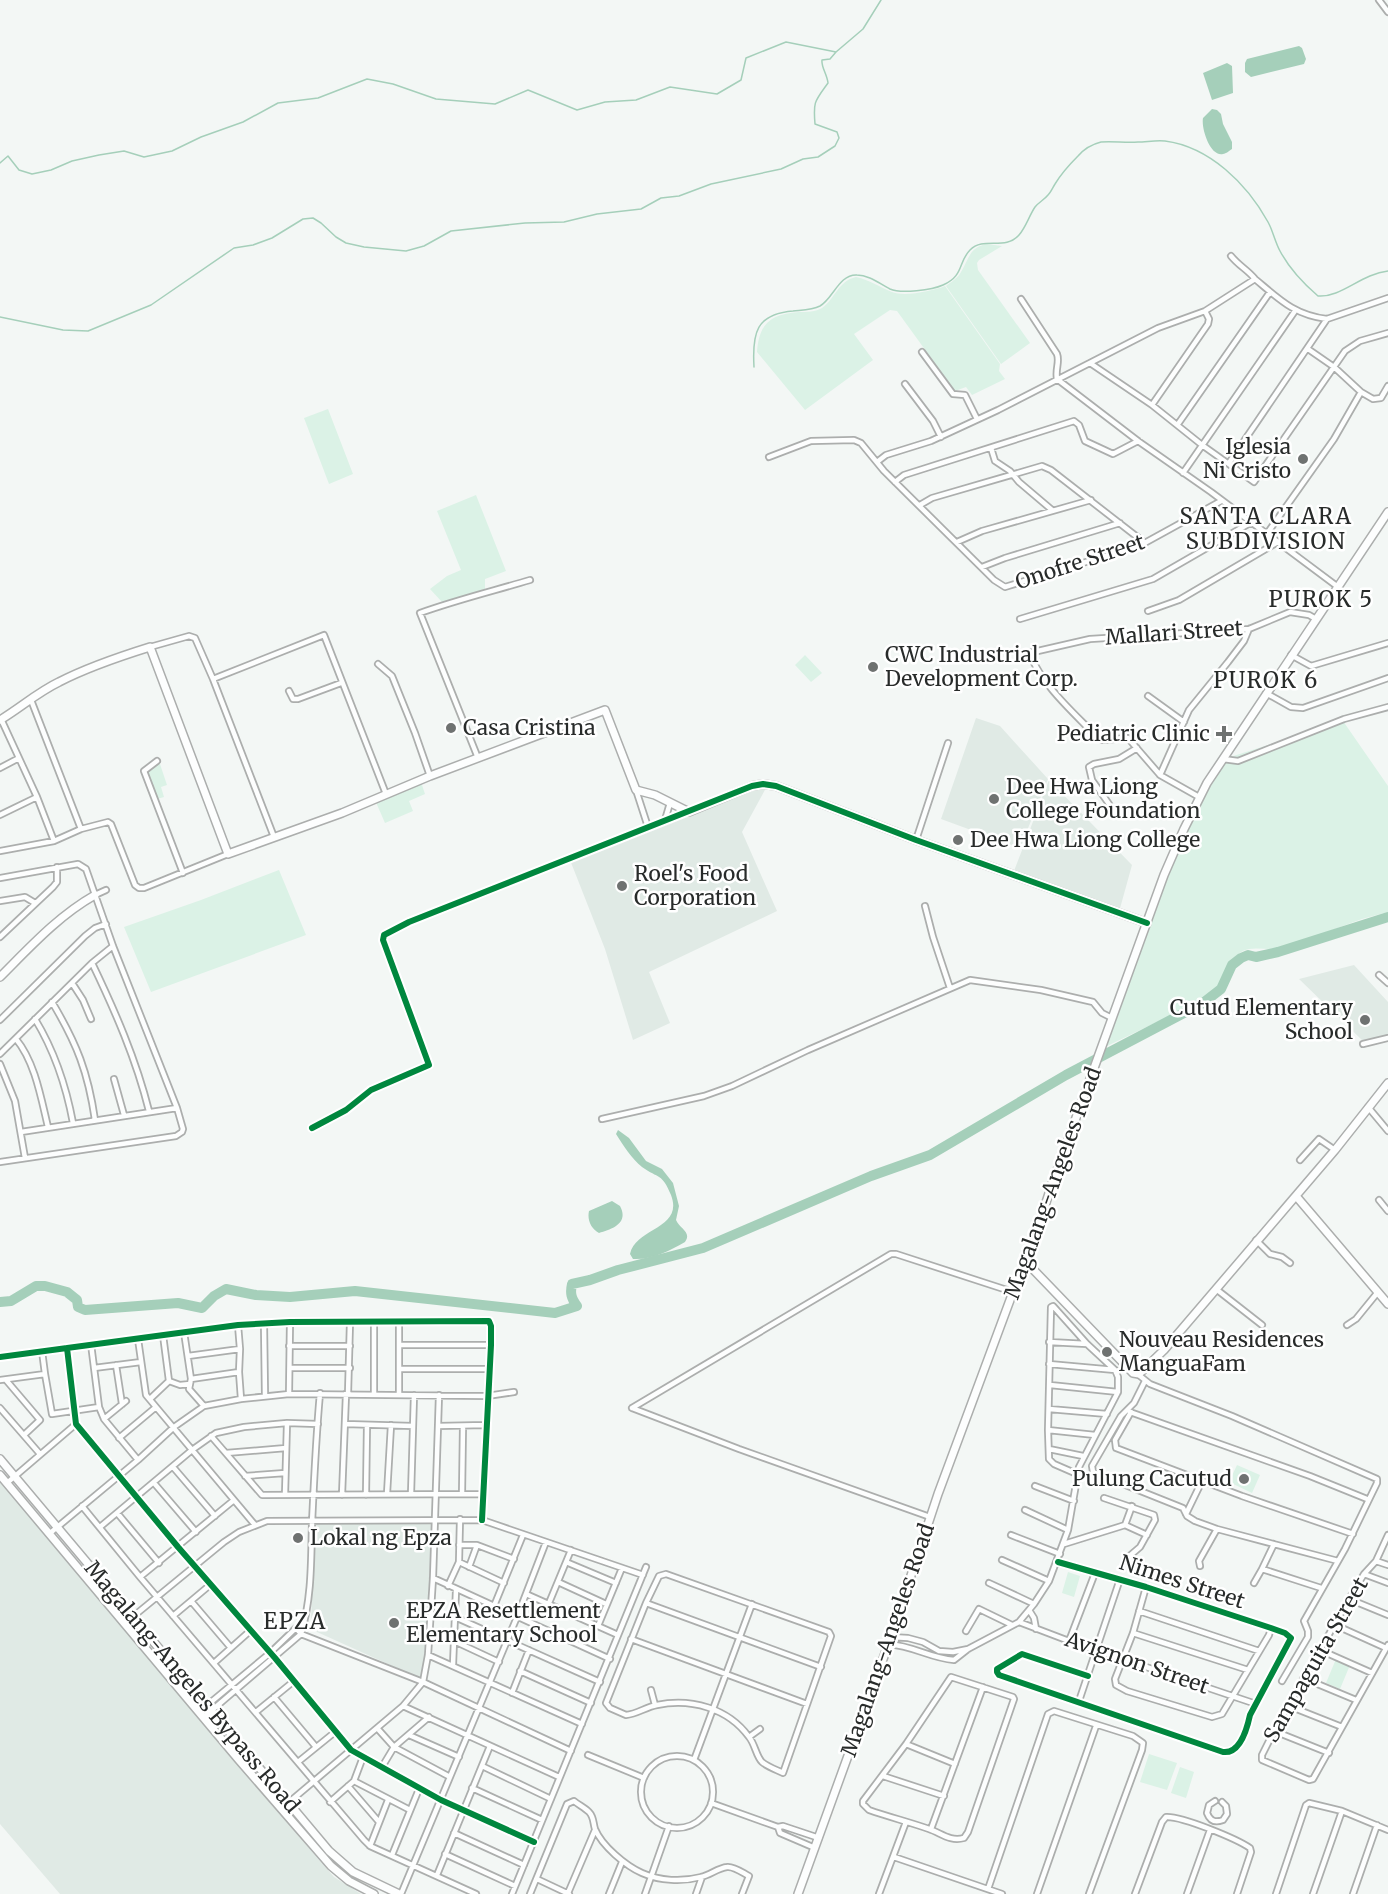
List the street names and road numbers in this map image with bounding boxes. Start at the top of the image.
street label: Onofre Street [1012,528,1148,595]
street label: Mallari Street [1104,614,1244,651]
street label: Magalang-Angeles Road [998,1063,1107,1302]
street label: Magalang-Angeles Road [835,1519,940,1760]
street label: Nimes Street [1116,1549,1248,1614]
street label: Magalang-Angeles Bypass Road [79,1555,306,1819]
street label: Sampaguita Street [1257,1572,1374,1747]
street label: Avignon Street [1061,1625,1213,1700]

